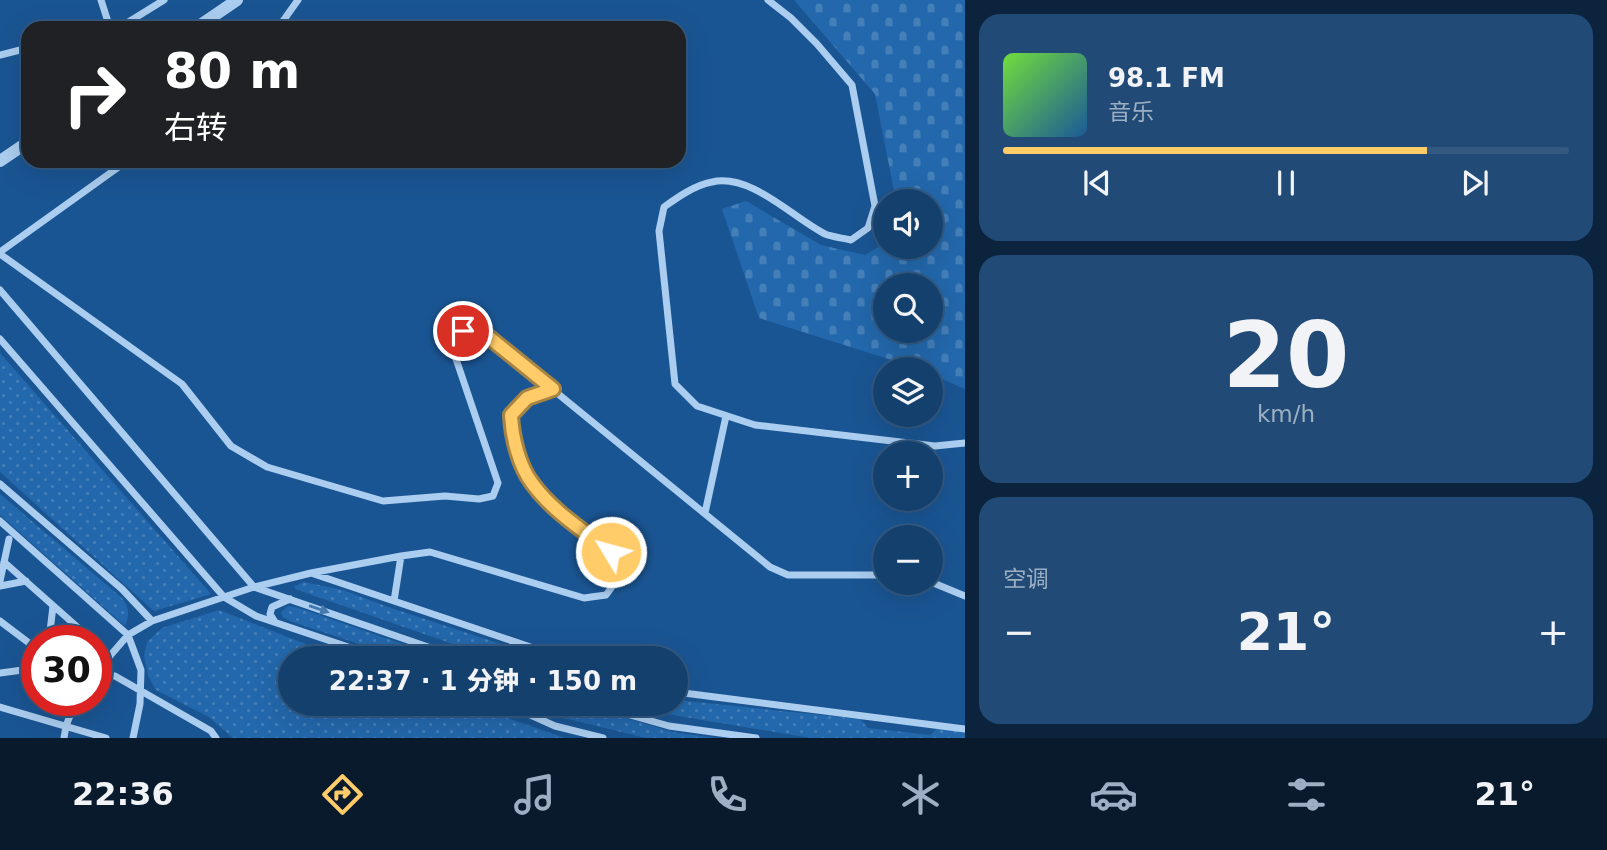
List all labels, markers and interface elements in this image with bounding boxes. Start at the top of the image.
text: 80 m [164,43,300,100]
icon: right [49,49,140,140]
text: 98.1 FM [1108,63,1225,93]
text: 音乐 [1108,99,1154,125]
text: 右转 [164,109,228,147]
icon: previous [1078,164,1116,202]
icon: pause [1267,164,1305,202]
icon: next [1456,164,1494,202]
map controls [873,189,943,595]
button: sound [873,189,943,259]
button: search [873,273,943,343]
pin [433,301,493,361]
text: 20 [1223,303,1349,408]
icon: arrive [444,312,482,350]
button: layers [873,357,943,427]
text: km/h [1257,401,1315,427]
button: + [873,441,943,511]
position arrow [574,515,648,589]
button: − [873,525,943,595]
text: 空调 [1003,566,1049,592]
text: 21° [1237,602,1335,662]
one-way arrow [308,604,329,615]
text: − [1003,610,1035,654]
text: + [1537,610,1569,654]
speed limit sign: 30 [21,625,112,716]
text: 22:37 · 1 分钟 · 150 m [329,666,637,696]
icon: directions [318,770,367,819]
icon: music [510,770,559,819]
icon: phone [703,770,752,819]
icon: climate [896,770,945,819]
icon: car [1089,770,1138,819]
icon: filters [1282,770,1331,819]
text: 22:36 [72,775,174,813]
text: 21° [1474,775,1535,813]

